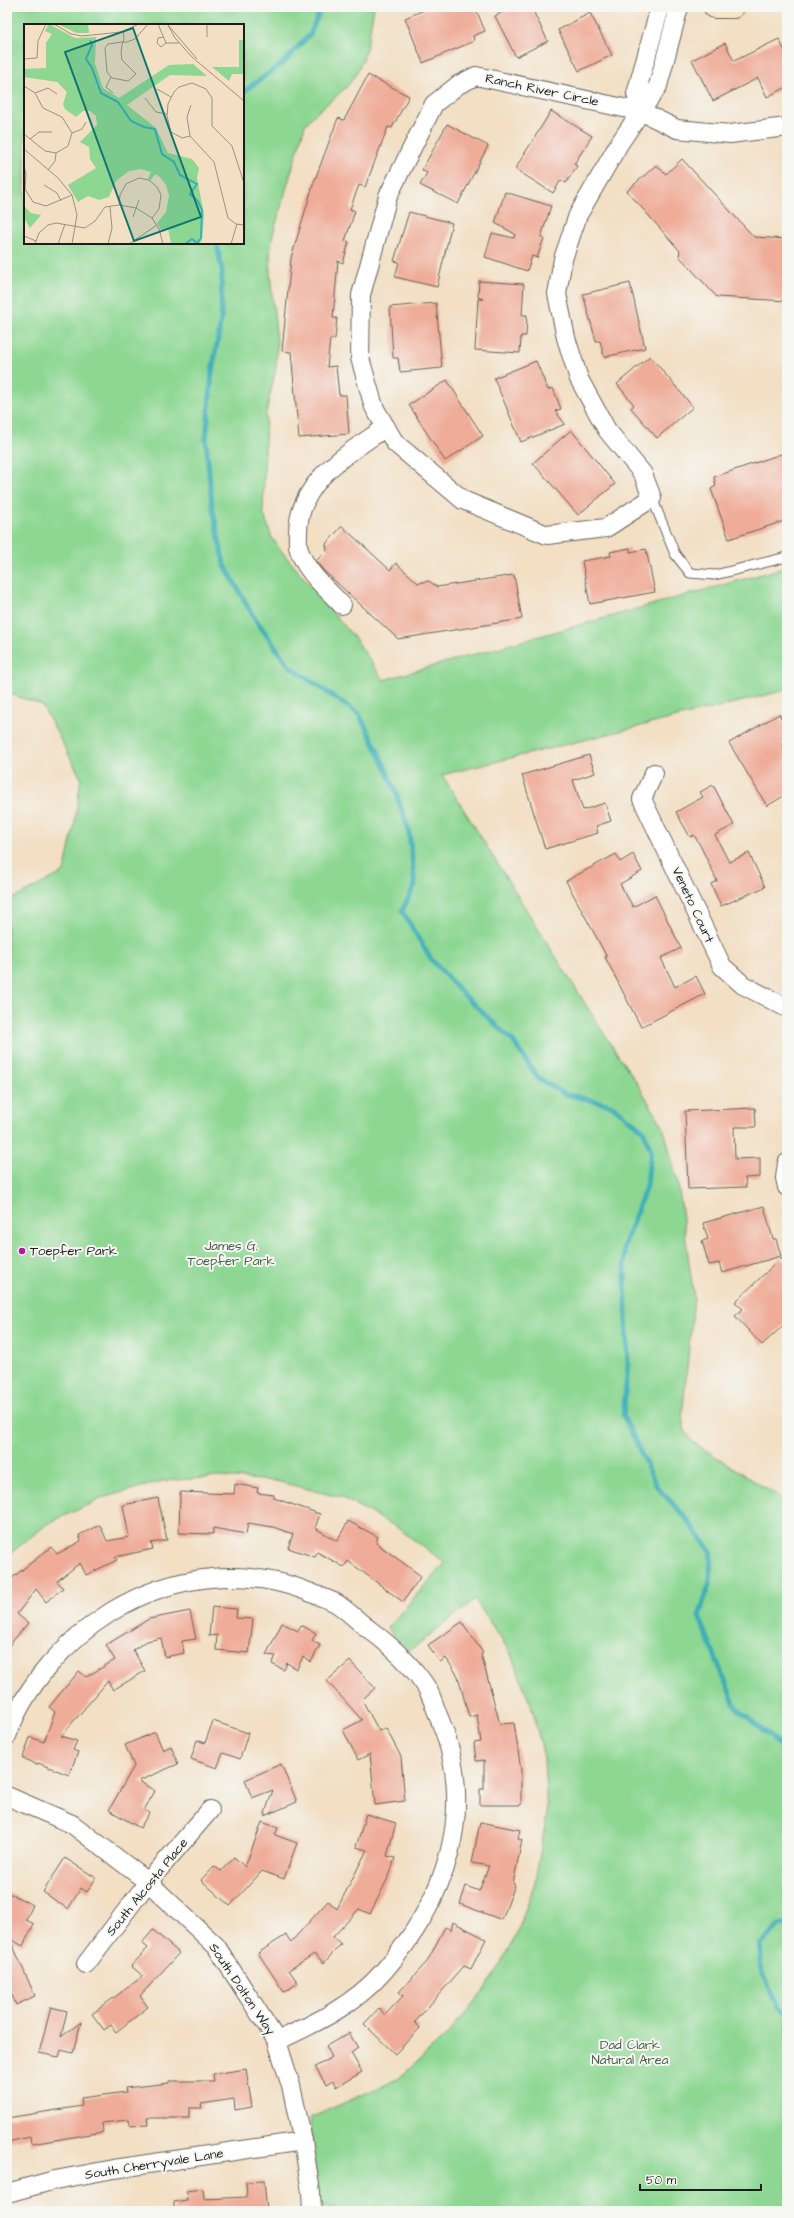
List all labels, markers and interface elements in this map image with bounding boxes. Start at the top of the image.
inset map [24,24,244,244]
street label: Ranch River Circle [484,69,600,111]
street label: Veneto Court [668,864,719,947]
park label: James G. Toepfer Park [188,1237,274,1270]
place label: Toepfer Park [30,1242,117,1260]
marker: Toepfer Park [17,1246,27,1256]
street label: South Alcosta Place [102,1834,192,1940]
street label: South Dolton Way [204,1940,279,2039]
park label: Dad Clark Natural Area [592,2036,669,2069]
street label: South Cherryvale Lane [83,2144,225,2185]
scale bar [640,2166,761,2192]
text: 50 m [646,2172,677,2189]

